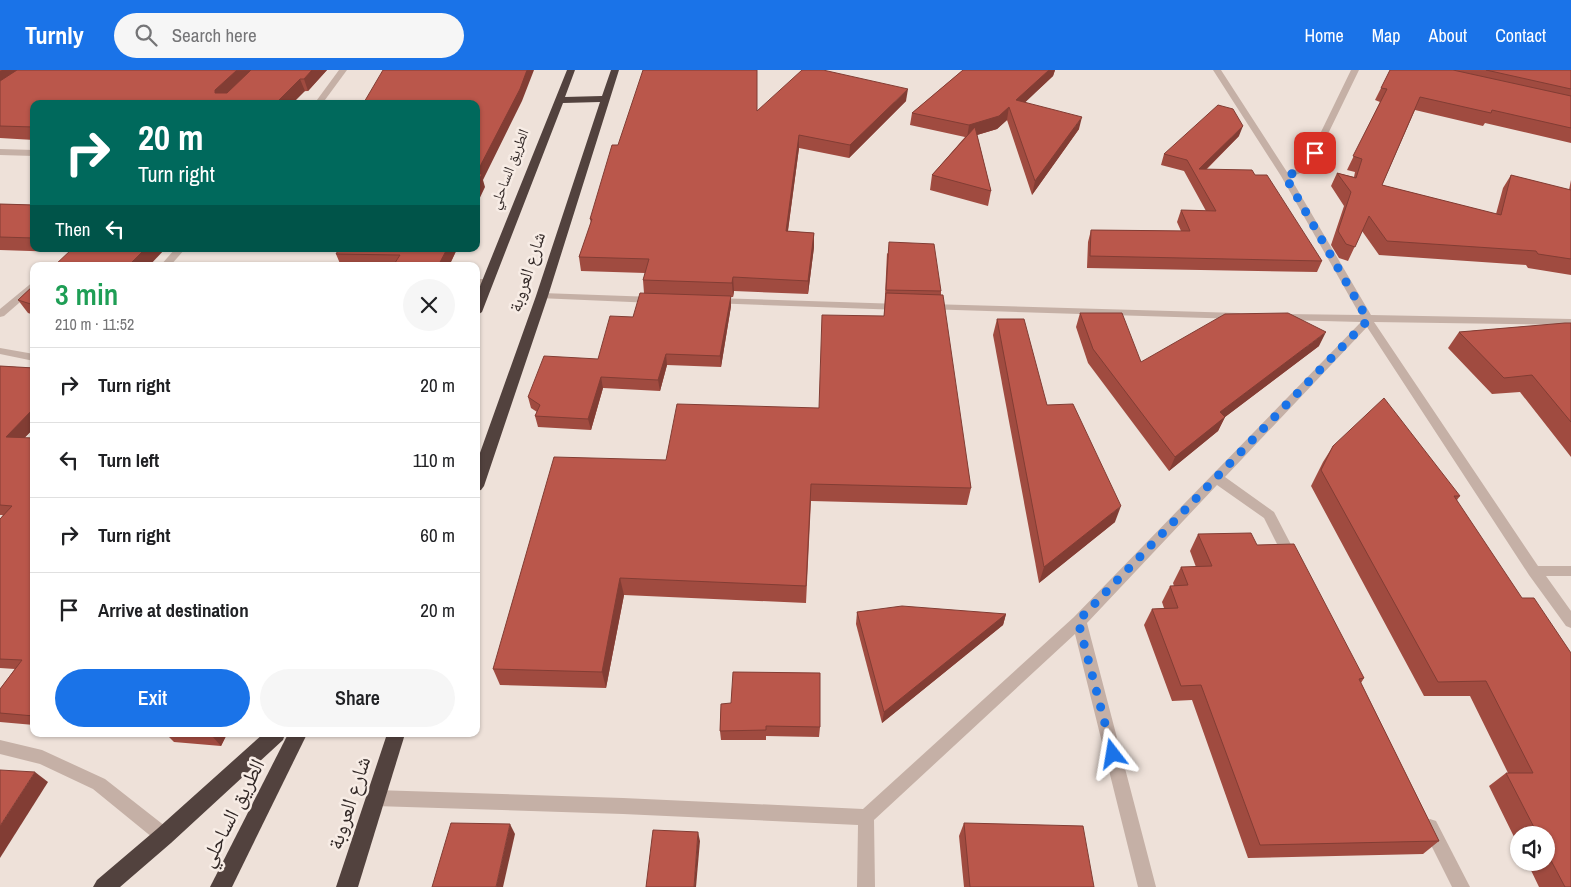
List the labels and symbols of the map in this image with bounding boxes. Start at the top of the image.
street label: الطريق الساحلي [484,126,535,213]
pin [1294,132,1336,174]
street label: شارع العروبة [502,229,551,315]
position arrow [1086,727,1138,779]
street label: شارع العروبة [320,753,377,853]
street label: الطريق الساحلي [192,754,273,873]

